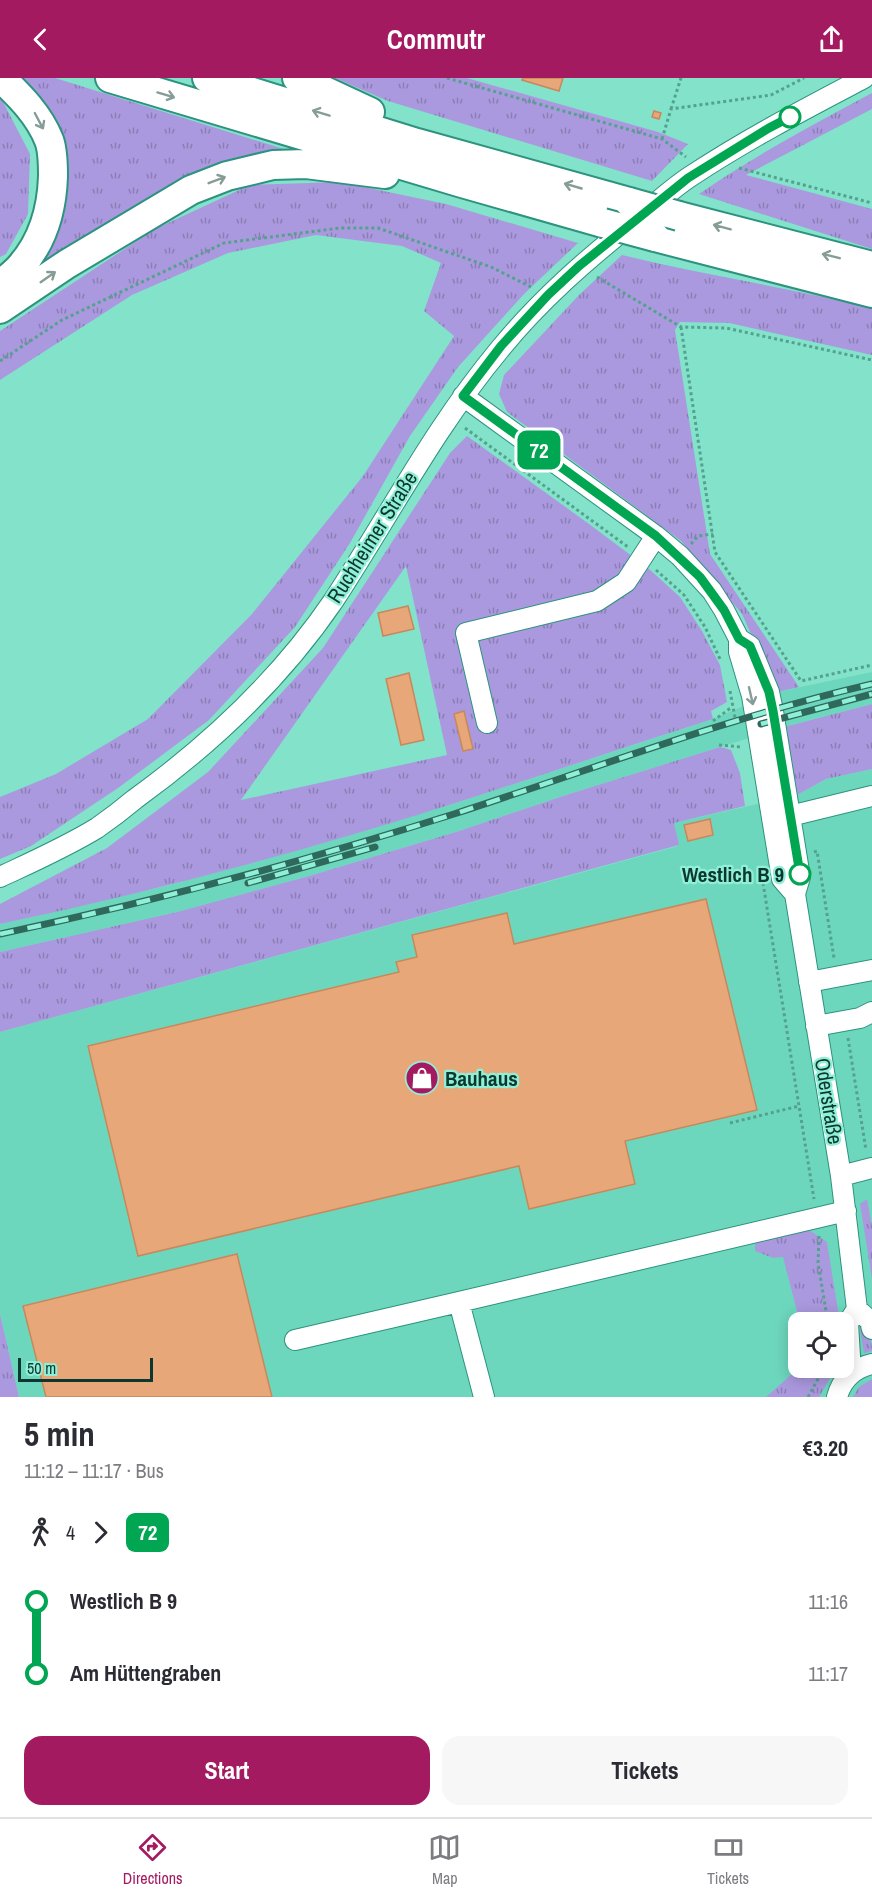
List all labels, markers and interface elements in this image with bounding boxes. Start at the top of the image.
text: Commutr [387,21,485,57]
icon: back [24,23,57,56]
icon: share [815,23,848,56]
one-way arrow [156,90,175,101]
unlabelled marker [779,106,801,128]
one-way arrow [312,107,331,118]
one-way arrow [34,112,45,130]
one-way arrow [207,173,226,184]
one-way arrow [564,180,583,191]
one-way arrow [713,221,732,233]
one-way arrow [822,250,841,261]
one-way arrow [40,271,56,283]
line badge: 72 [512,430,566,470]
text: 72 [529,436,549,465]
street label: Ruchheimer Straße [320,466,424,608]
one-way arrow [746,686,758,705]
place label: Westlich B 9 [682,860,784,889]
marker: Westlich B 9 [789,863,811,885]
street label: Oderstraße [808,1056,850,1146]
shop icon: Bauhaus [404,1060,440,1096]
place label: Bauhaus [445,1064,518,1093]
map controls [788,1312,854,1378]
button: locate [788,1312,854,1378]
scale bar [18,1355,153,1382]
text: 50 m [27,1357,56,1379]
text: 5 min [24,1412,95,1456]
text: €3.20 [803,1433,848,1463]
text: 11:12 – 11:17 · Bus [24,1457,164,1484]
icon: walk [24,1516,57,1549]
icon: forward [84,1516,117,1549]
text: 72 [138,1518,157,1547]
text: 4 [66,1519,75,1546]
text: Westlich B 9 [70,1586,177,1616]
text: 11:16 [808,1588,848,1615]
text: Am Hüttengraben [70,1658,221,1688]
text: 11:17 [808,1660,848,1687]
button: Start [24,1736,430,1805]
button: Tickets [442,1736,848,1805]
tab: Directions [123,1831,183,1889]
tab: Map [428,1831,461,1889]
tab: Tickets [707,1831,749,1889]

